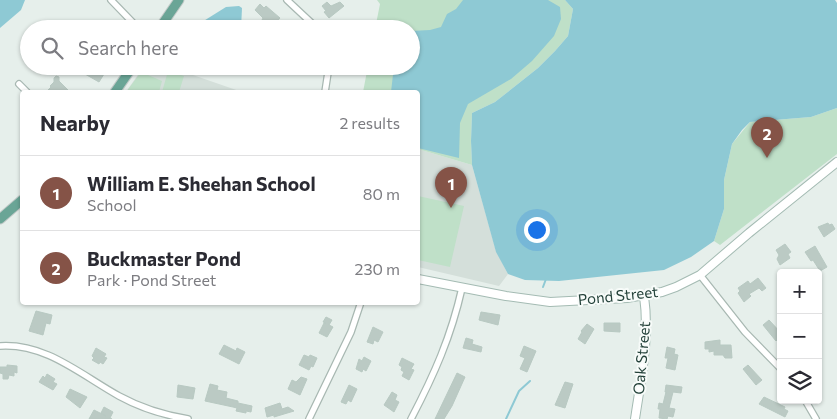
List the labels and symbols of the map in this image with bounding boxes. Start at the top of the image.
pin: 2 [751,117,783,158]
pin: 1 [435,167,467,208]
your location [524,217,550,243]
street label: Pond Street [577,282,659,308]
street label: Oak Street [629,321,653,395]

